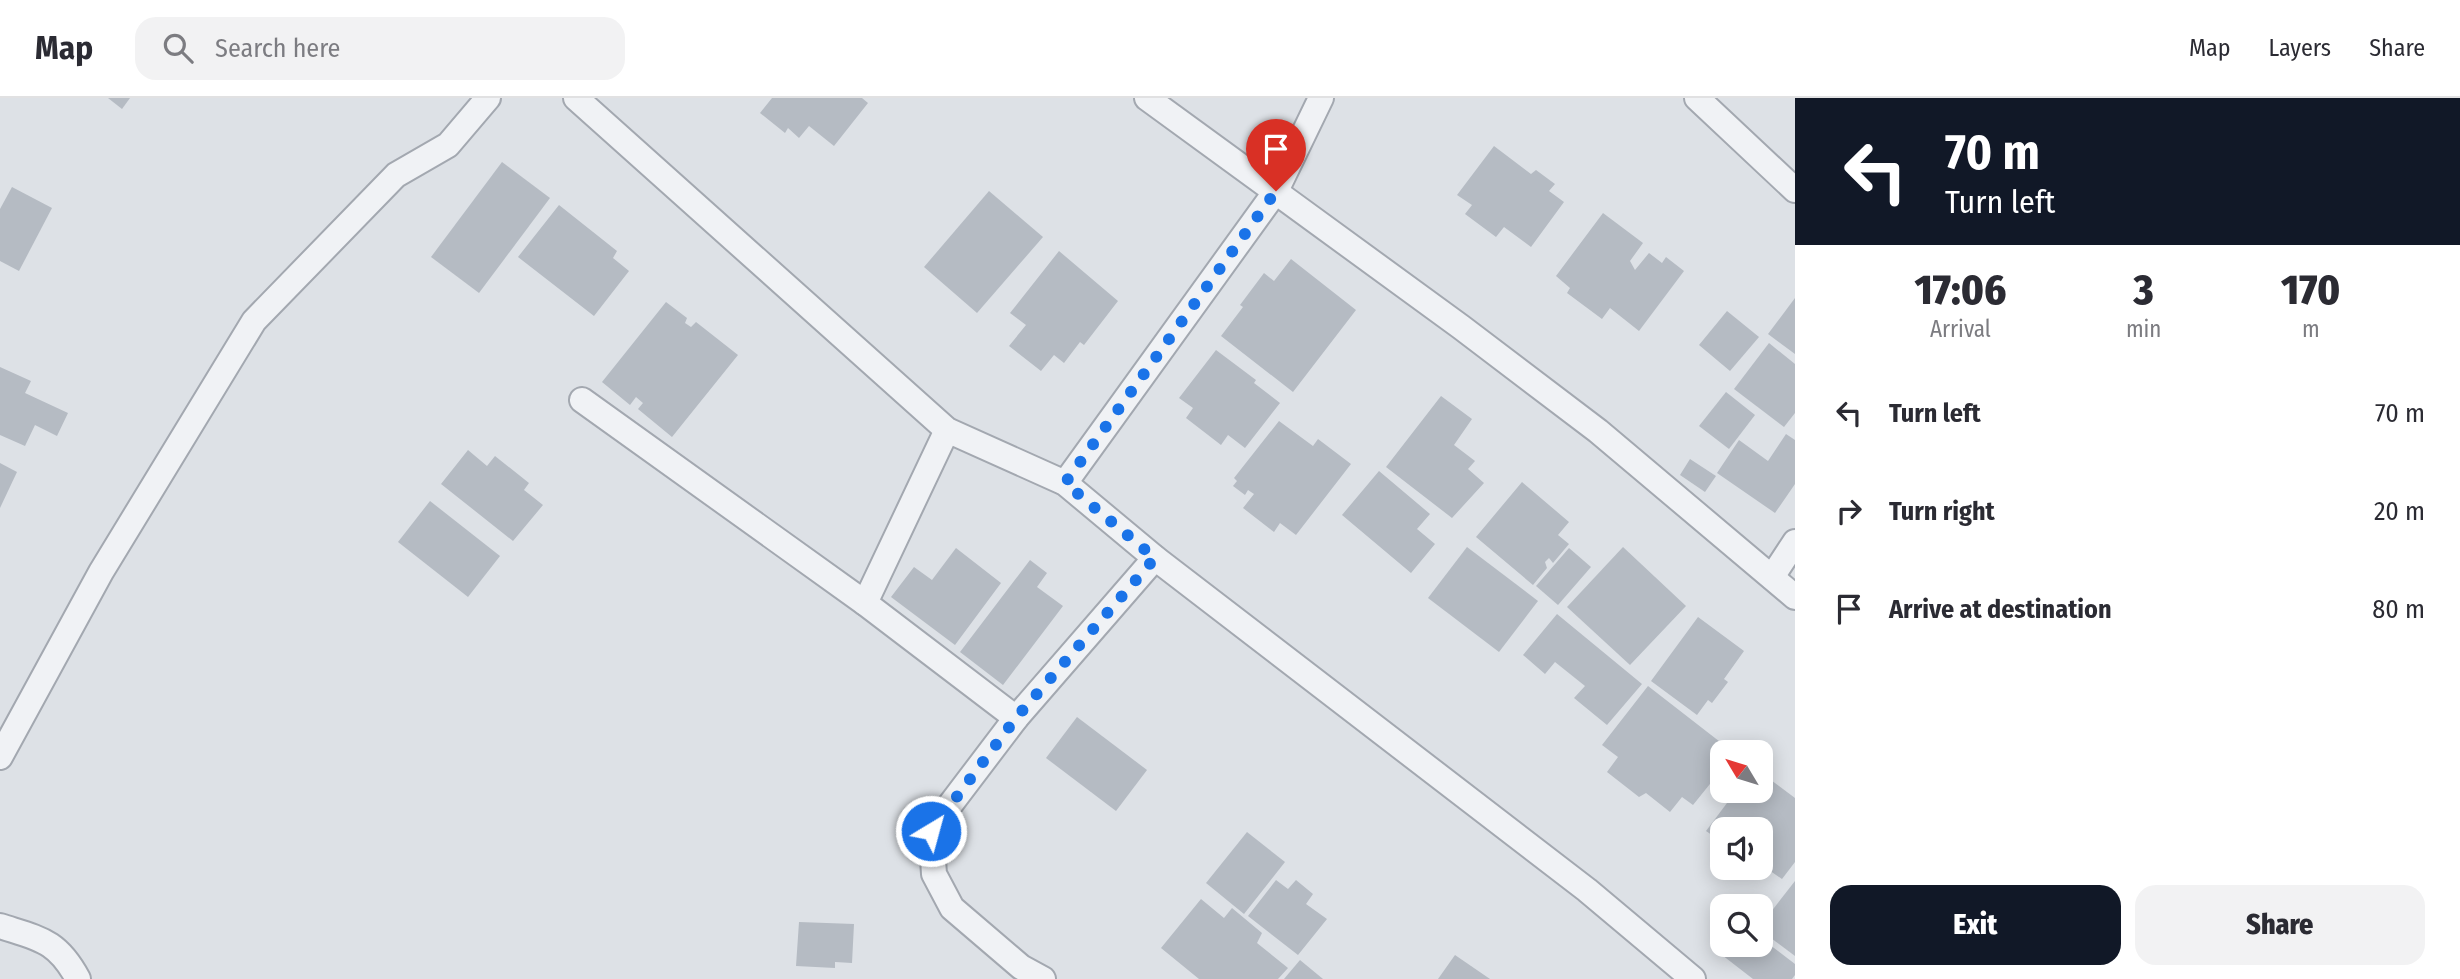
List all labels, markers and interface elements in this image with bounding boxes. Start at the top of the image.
search box [135,17,625,80]
text: Map [35,28,93,68]
icon: search [159,29,197,67]
text: Search here [215,33,340,64]
text: Map [2189,34,2231,62]
text: Layers [2269,34,2331,62]
text: Share [2369,34,2425,62]
pin [1246,119,1306,191]
text: 70 m [1945,123,2040,182]
icon: left [1830,126,1921,217]
icon: arrive [1257,130,1295,168]
text: Turn left [1945,183,2055,221]
text: 17:06 [1915,265,2006,315]
text: 3 [2134,265,2154,315]
text: 170 [2281,265,2340,315]
text: Arrival [1930,315,1991,343]
text: min [2126,315,2161,343]
text: m [2302,315,2320,343]
icon: left [1830,394,1868,432]
text: Turn left [1889,398,1981,429]
text: 70 m [2375,398,2425,429]
icon: right [1830,492,1868,530]
text: Turn right [1889,496,1995,527]
text: 20 m [2374,496,2425,527]
icon: arrive [1830,590,1868,628]
text: Arrive at destination [1889,594,2112,625]
text: 80 m [2372,594,2425,625]
north arrow [1710,740,1773,803]
map controls [1710,740,1773,957]
position arrow [894,794,968,868]
button: sound [1710,817,1773,880]
button: Exit [1830,885,2121,965]
button: Share [2135,885,2425,965]
button: search [1710,894,1773,957]

